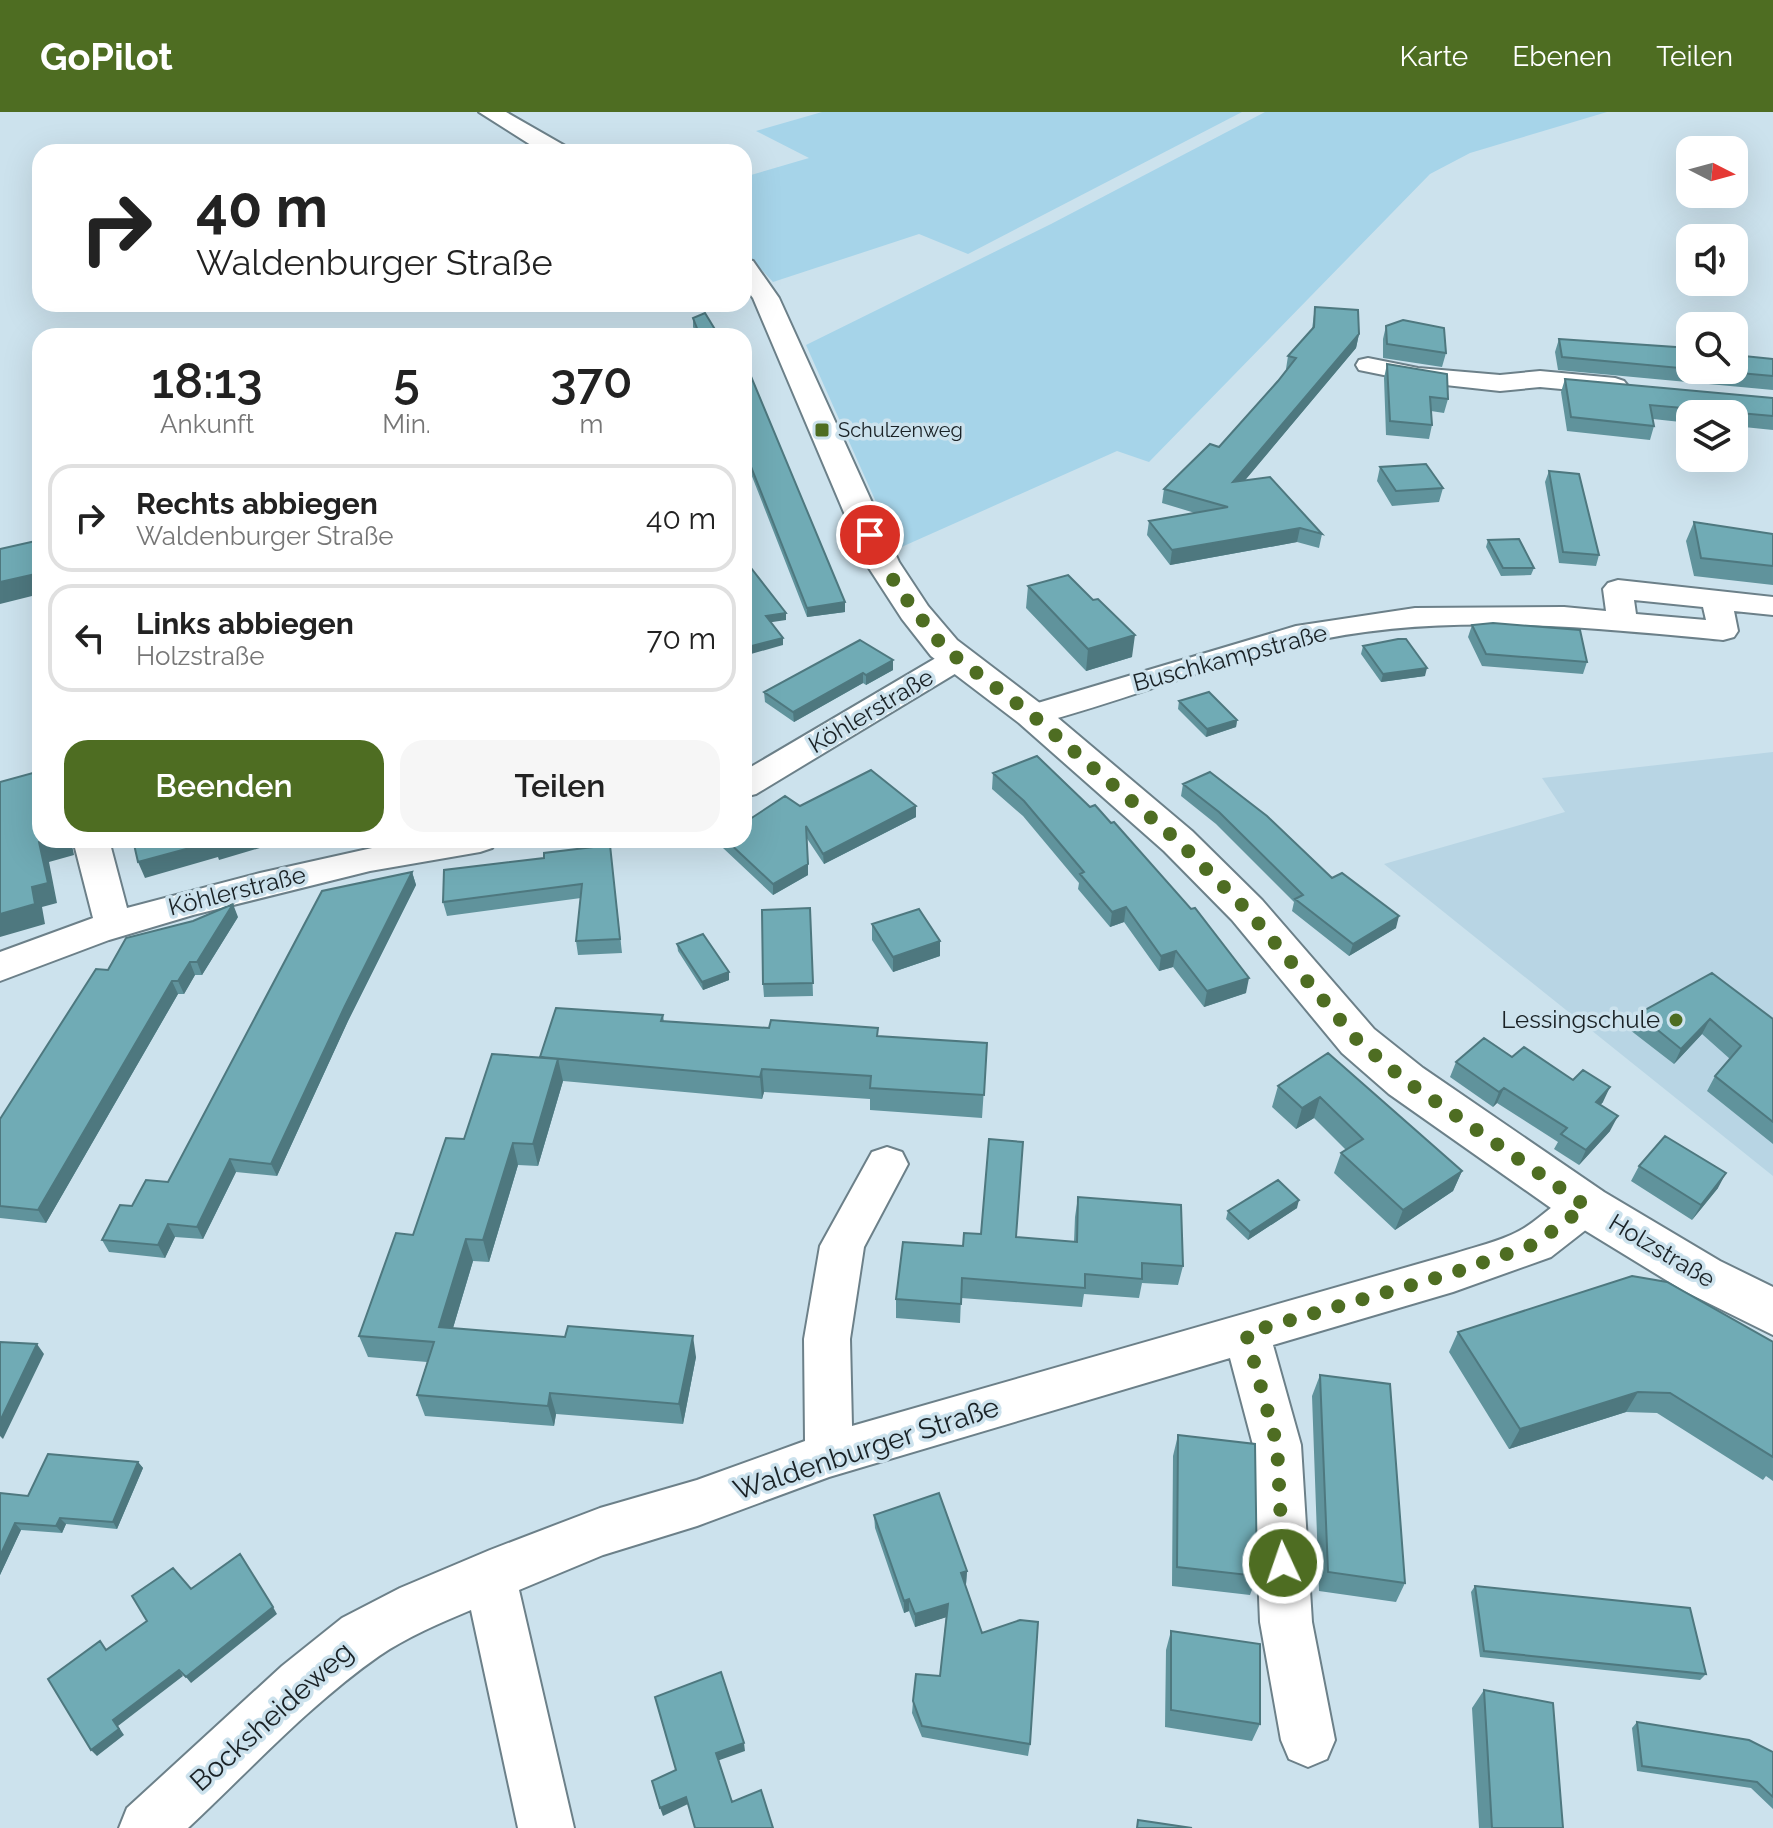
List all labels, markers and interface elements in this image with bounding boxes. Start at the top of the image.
text: GoPilot [40,34,173,79]
text: Karte [1400,40,1468,73]
text: Ebenen [1512,40,1612,73]
text: Teilen [1656,40,1733,73]
north arrow [1676,136,1748,208]
map controls [1676,136,1748,472]
text: 40 m [196,174,328,240]
icon: right [64,176,168,280]
button: sound [1676,224,1748,296]
text: Waldenburger Straße [196,241,553,283]
button: search [1676,312,1748,384]
text: 18:13 [152,353,263,409]
text: 5 [393,353,420,409]
text: 370 [550,353,632,409]
button: layers [1676,400,1748,472]
text: Ankunft [160,409,254,439]
text: Min. [382,409,431,439]
text: m [579,409,603,439]
place label: Schulzenweg [838,418,963,442]
marker: Schulzenweg [813,421,831,439]
text: Rechts abbiegen [136,486,378,521]
icon: right [68,496,112,540]
text: 40 m [646,501,716,536]
pin [836,501,904,569]
icon: arrive [848,513,892,557]
text: Waldenburger Straße [136,521,393,551]
text: Links abbiegen [136,606,354,641]
icon: left [68,616,112,660]
street label: Buschkampstraße [1130,618,1330,697]
text: 70 m [646,621,716,656]
text: Holzstraße [136,641,264,671]
street label: Köhlerstraße [803,662,938,759]
button: Beenden [64,740,384,832]
button: Teilen [400,740,720,832]
street label: Köhlerstraße [165,859,309,922]
place label: Lessingschule [1501,1005,1660,1034]
marker: Lessingschule [1667,1011,1685,1029]
street label: Holzstraße [1604,1208,1721,1294]
street label: Waldenburger Straße [729,1390,1003,1507]
position arrow [1241,1521,1325,1605]
street label: Bocksheideweg [183,1635,359,1798]

